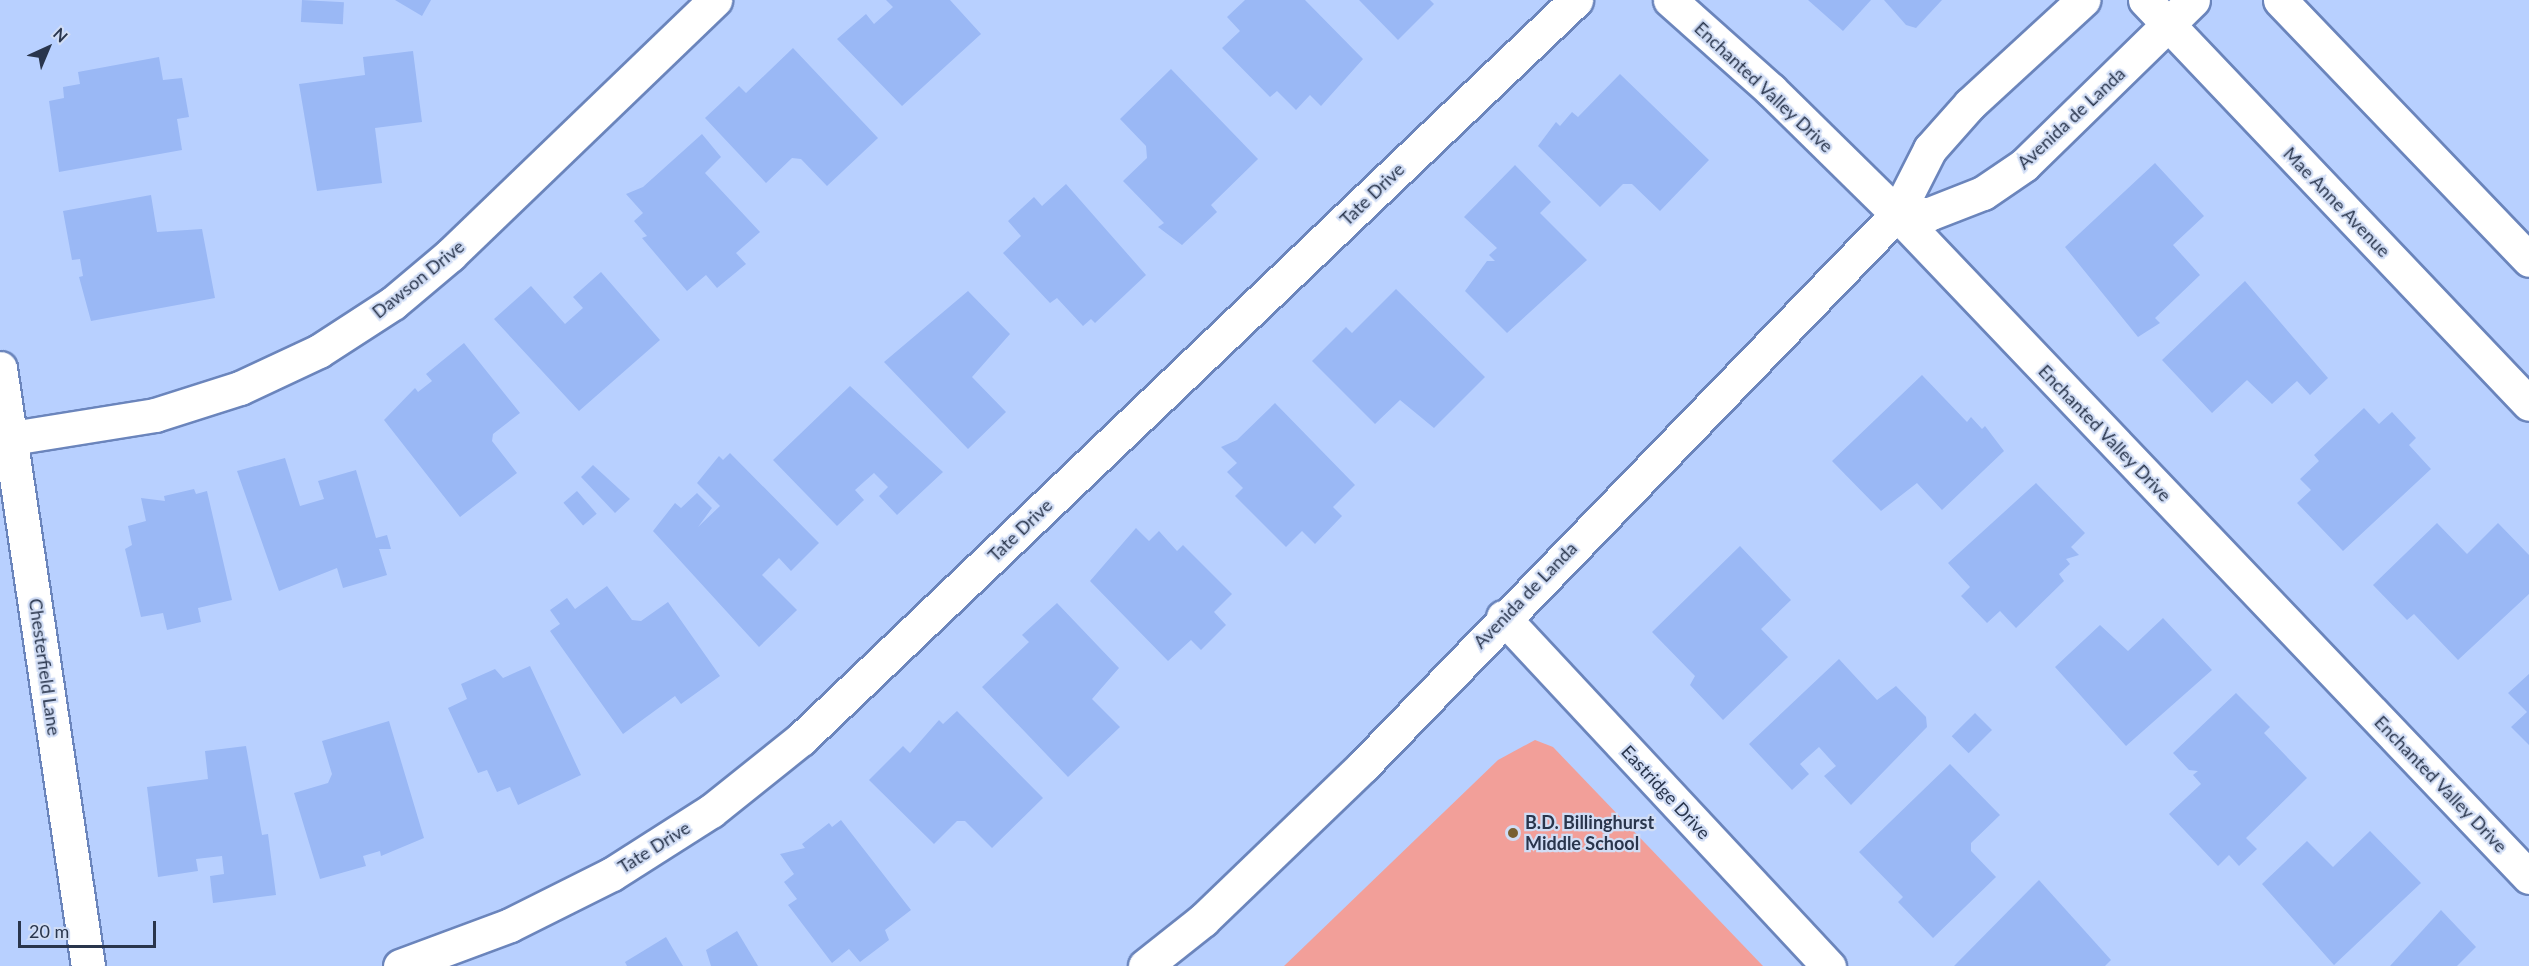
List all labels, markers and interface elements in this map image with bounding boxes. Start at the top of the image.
street label: Enchanted Valley Drive [1690,17,1838,157]
north arrow [18,18,78,78]
text: N [50,24,72,46]
street label: Avenida de Landa [2013,63,2129,173]
street label: Mae Anne Avenue [2279,142,2395,262]
street label: Tate Drive [1335,158,1409,230]
street label: Dawson Drive [368,235,468,323]
street label: Enchanted Valley Drive [2034,360,2176,506]
street label: Tate Drive [983,494,1057,566]
street label: Avenida de Landa [1469,537,1581,653]
street label: Chesterfield Lane [25,597,65,737]
street label: Enchanted Valley Drive [2370,711,2512,857]
street label: Eastridge Drive [1617,741,1715,843]
place label: B.D. Billinghurst Middle School [1525,812,1654,854]
street label: Tate Drive [614,816,694,878]
marker: B.D. Billinghurst Middle School [1506,826,1520,840]
scale bar [21,909,159,947]
text: 20 m [29,920,69,942]

